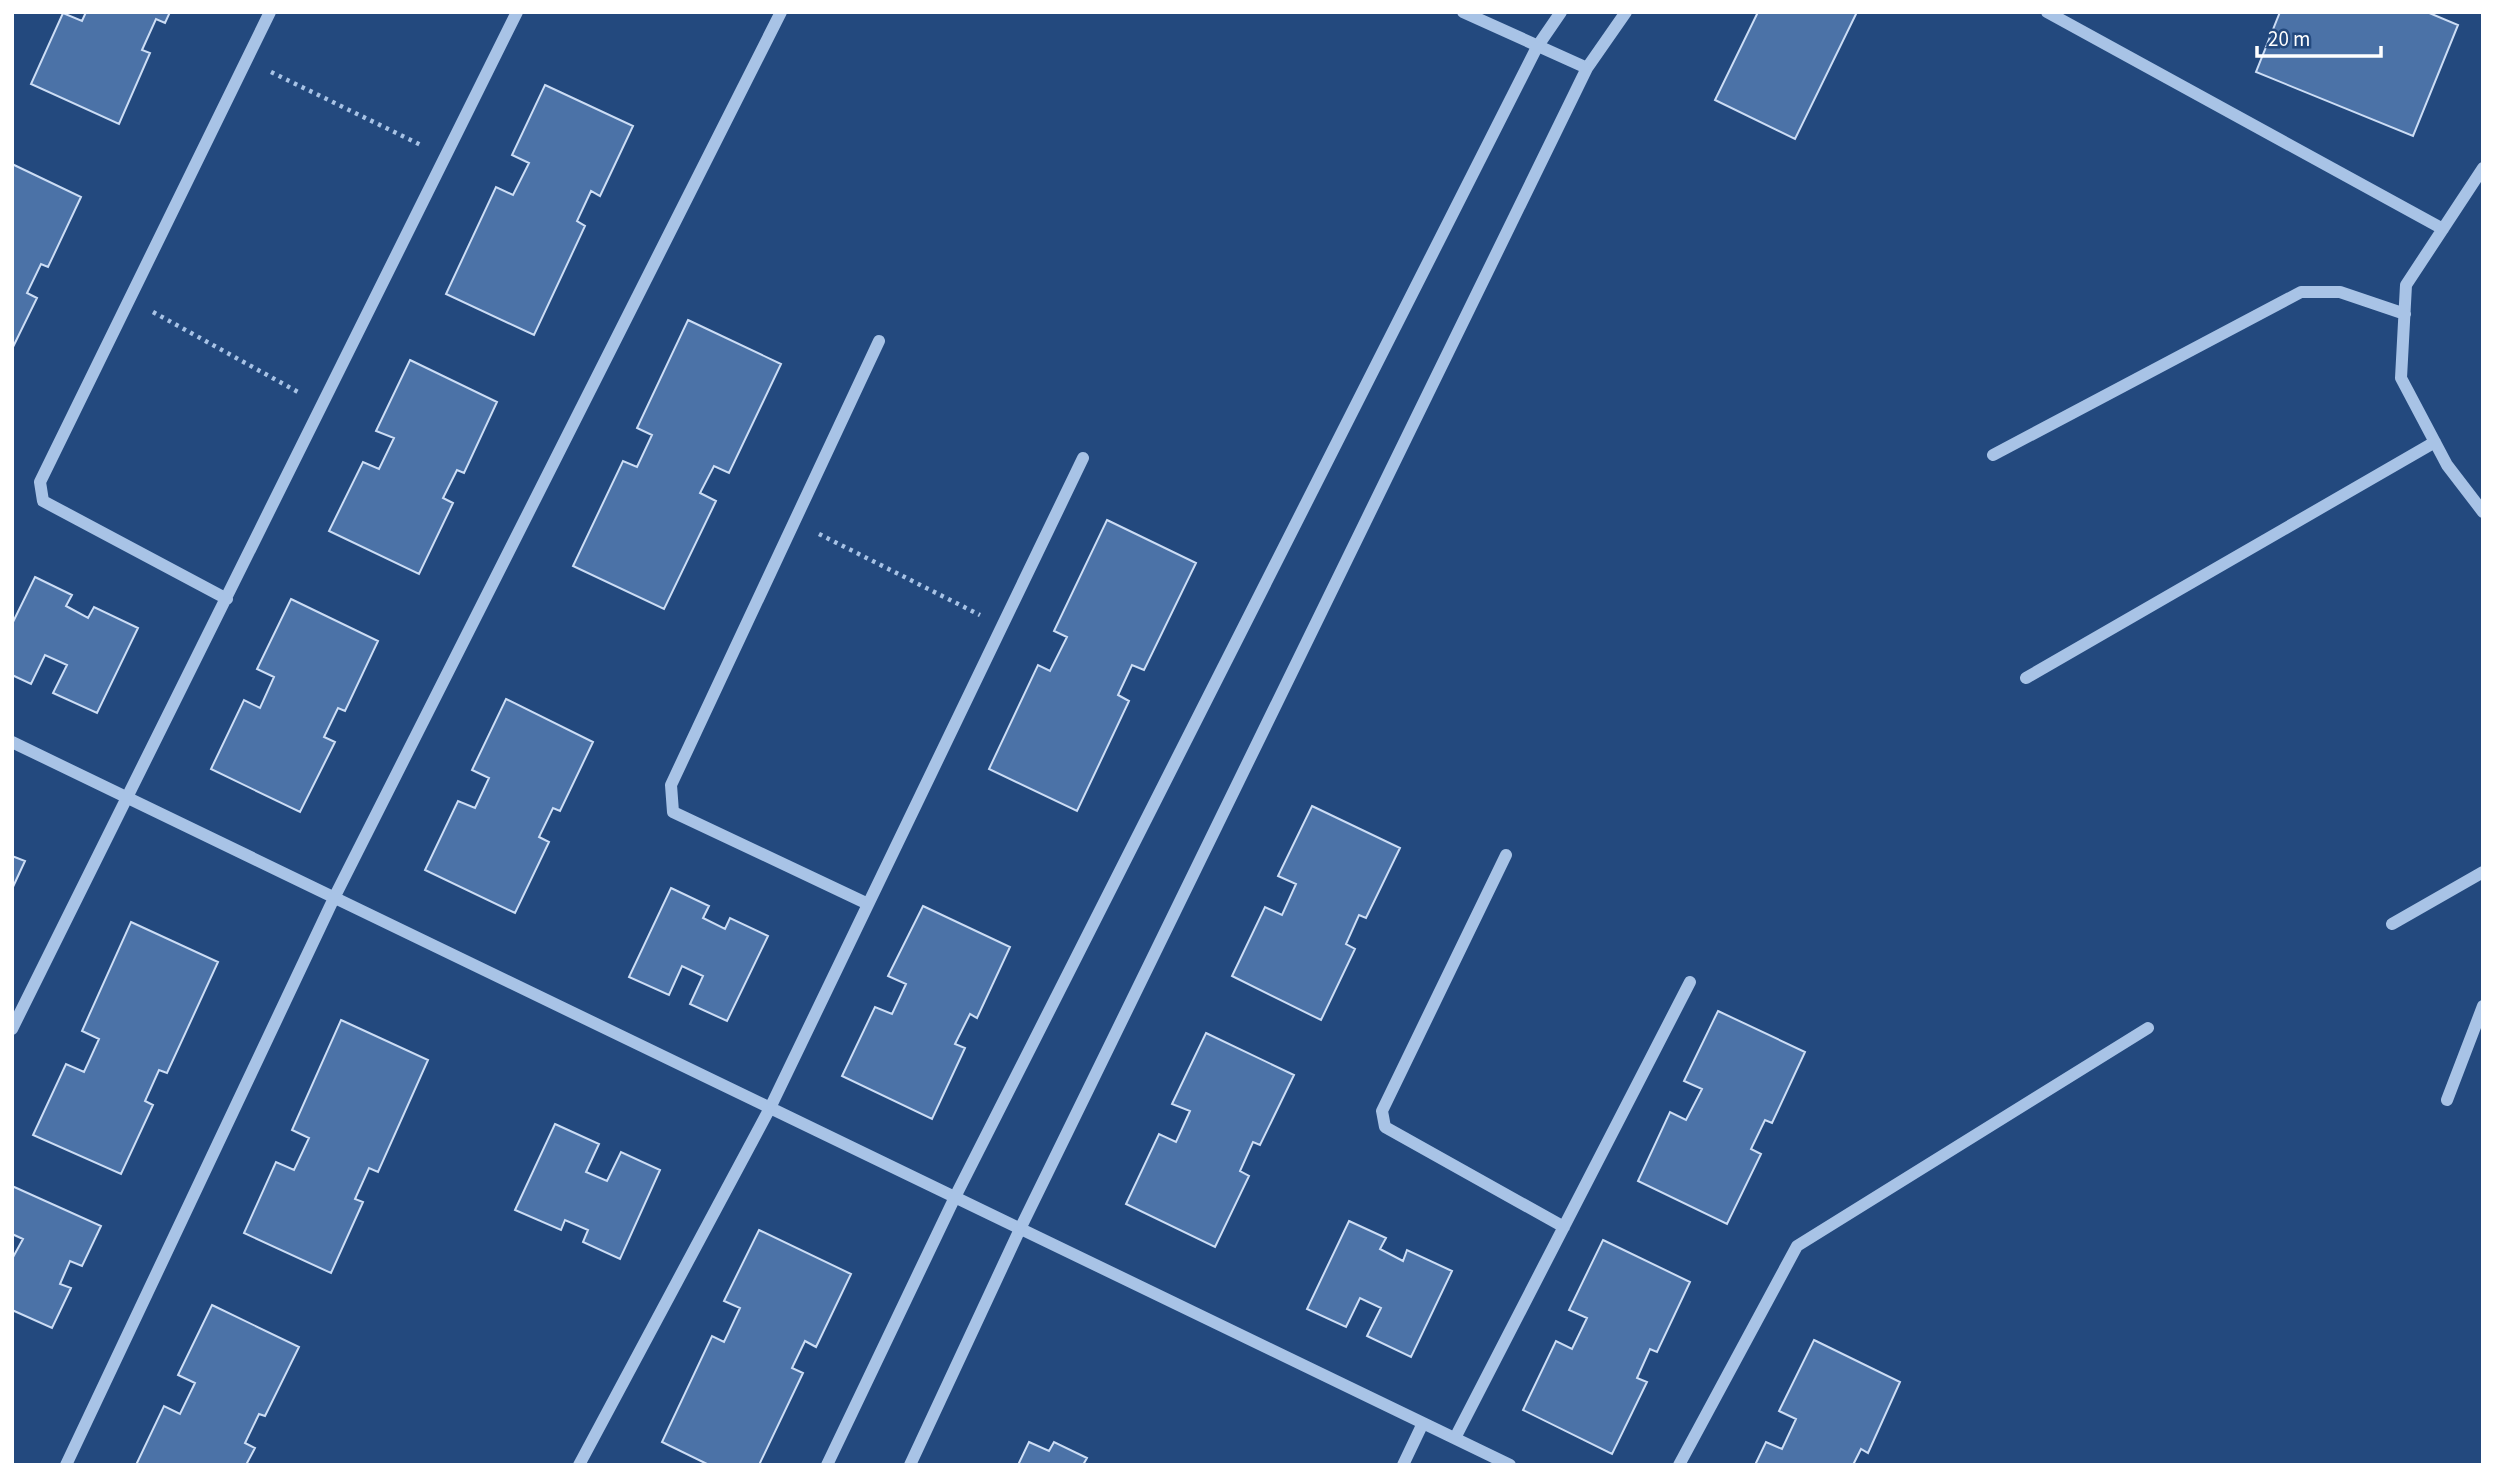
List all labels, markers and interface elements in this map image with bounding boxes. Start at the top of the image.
scale bar [2257,14,2381,58]
text: 20 m [2268,24,2310,54]

